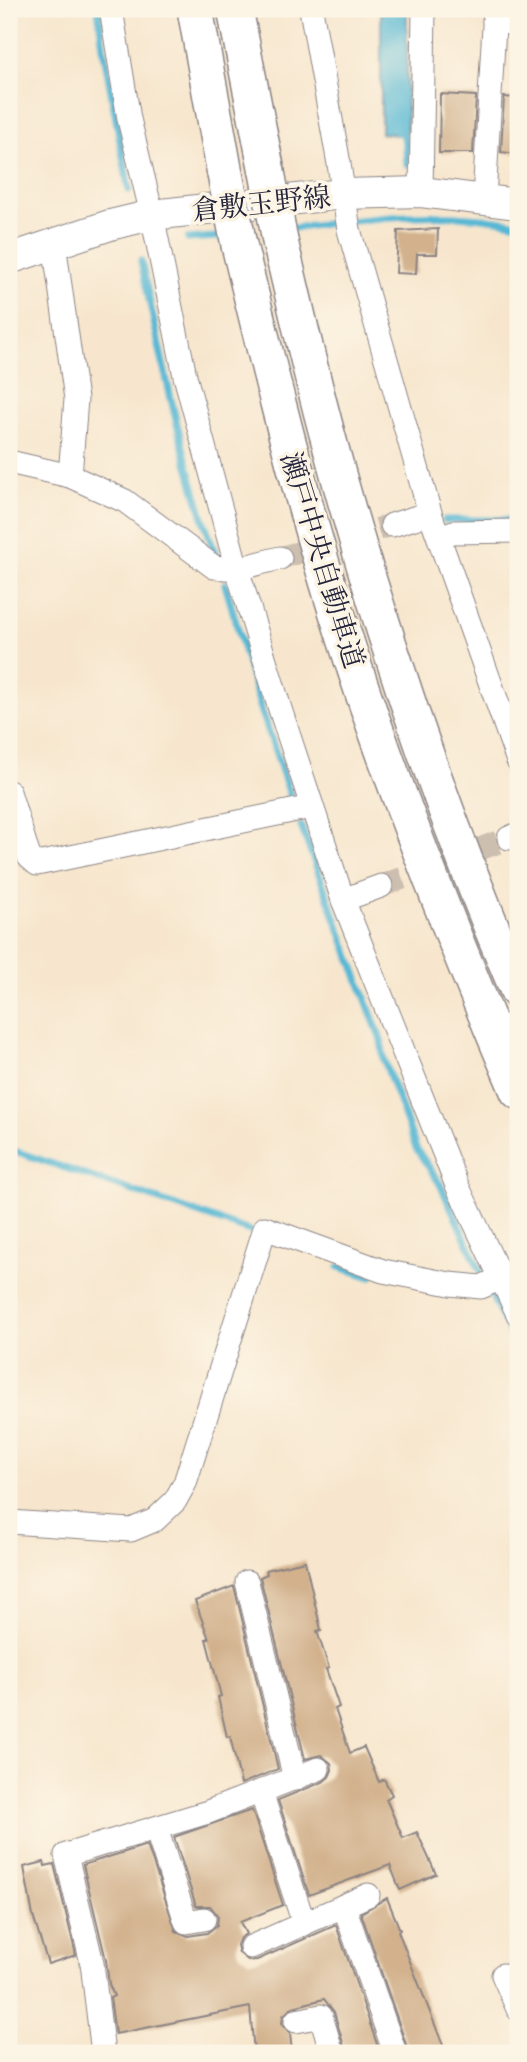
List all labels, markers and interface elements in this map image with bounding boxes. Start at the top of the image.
street label: 倉敷玉野線 [190,180,333,229]
street label: 瀬戸中央自動車道 [272,448,371,673]

